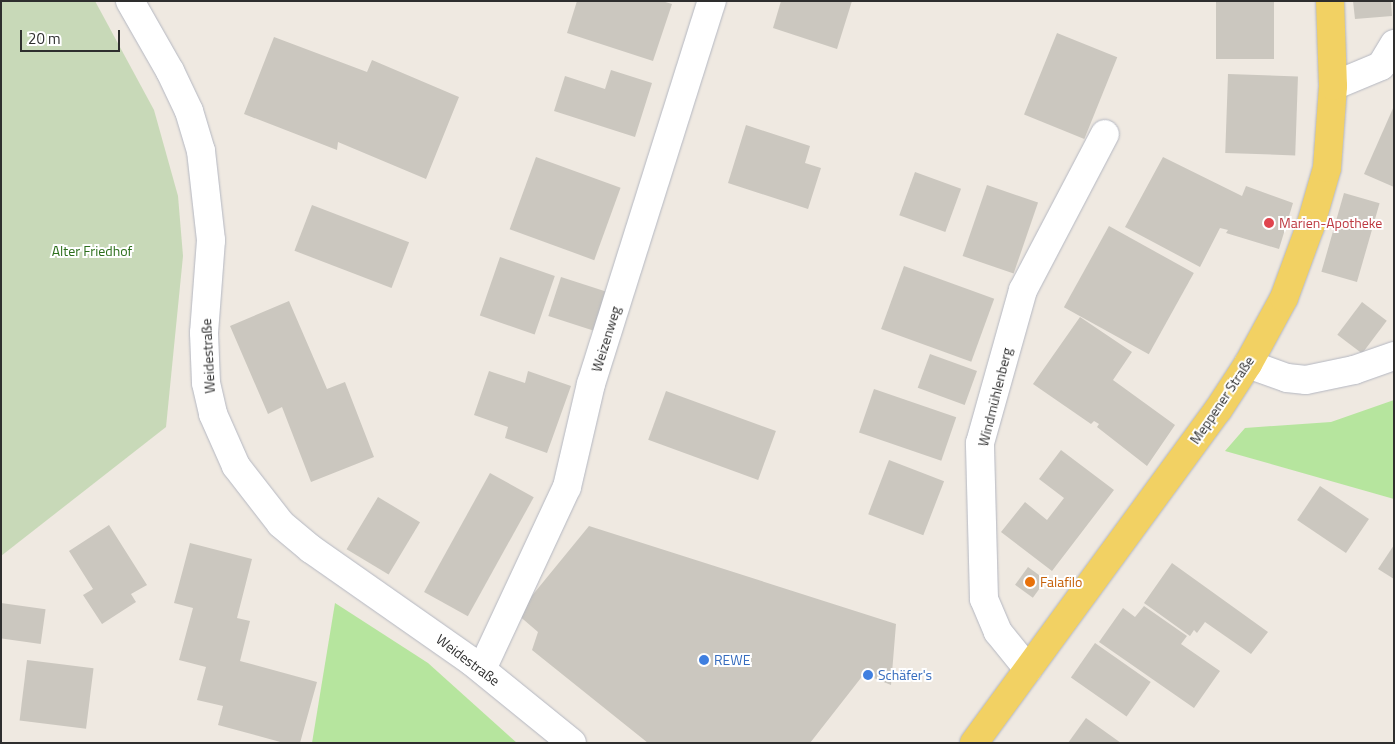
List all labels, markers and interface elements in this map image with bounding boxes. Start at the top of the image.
scale bar [22,20,122,52]
text: 20 m [28,27,61,50]
place label: Marien-Apotheke [1279,215,1382,231]
marker: Marien-Apotheke [1263,217,1275,229]
park label: Alter Friedhof [52,243,132,259]
street label: Weizenweg [588,304,624,374]
street label: Weidestraße [198,318,218,394]
street label: Windmühlenberg [975,346,1015,448]
street label: Meppener Straße [1186,353,1258,447]
place label: Falafilo [1040,574,1082,590]
marker: Falafilo [1024,576,1036,588]
street label: Weidestraße [433,631,503,689]
place label: REWE [714,652,751,668]
marker: REWE [698,654,710,666]
place label: Schäfer's [878,667,932,683]
marker: Schäfer's [862,669,874,681]

